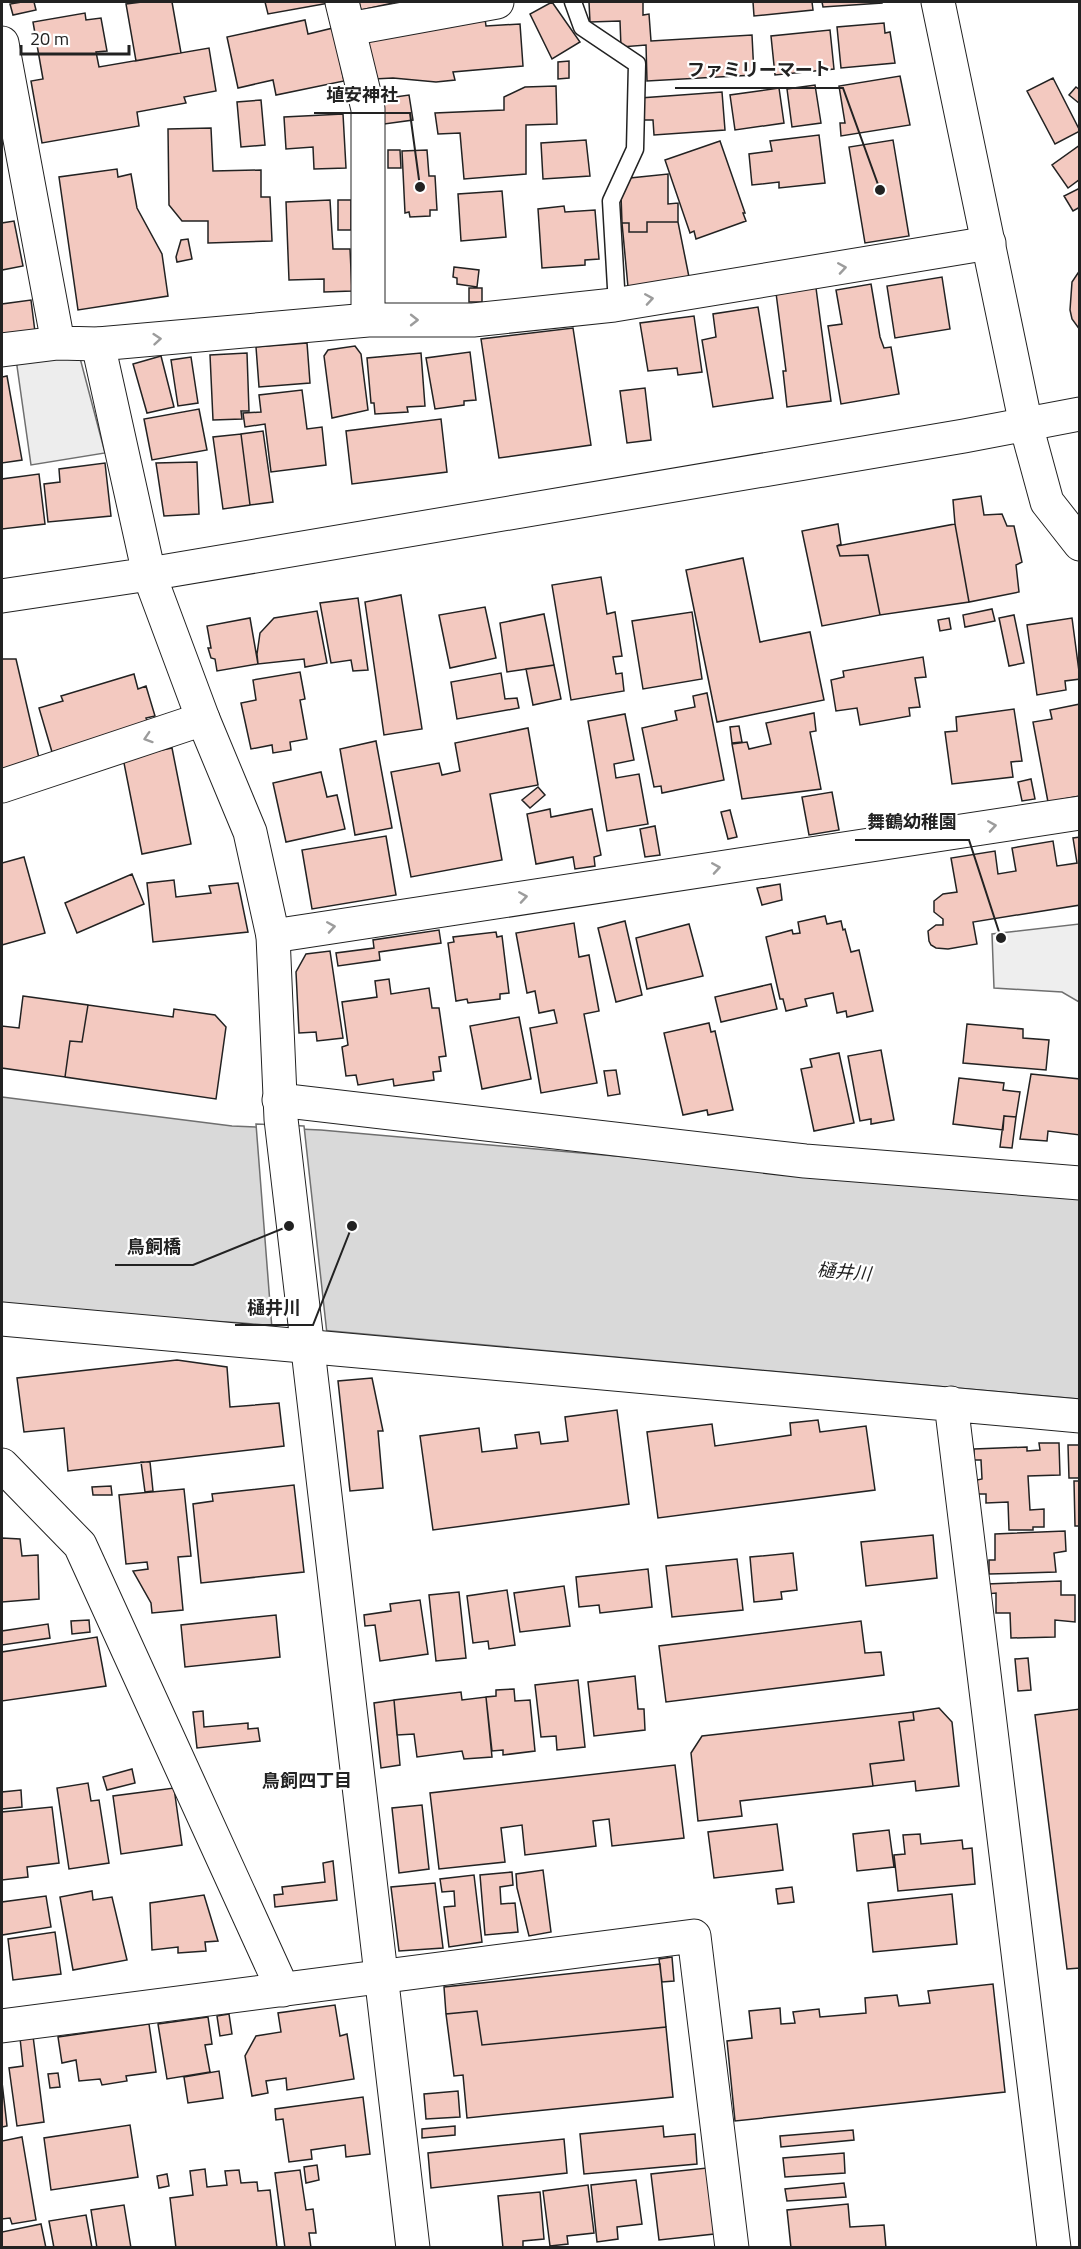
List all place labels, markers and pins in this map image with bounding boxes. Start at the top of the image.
callout: ファミリーマート [675,52,843,88]
callout: 埴安神社 [314,77,410,113]
callout: 舞鶴幼稚園 [855,804,969,840]
callout: 鳥飼橋 [115,1229,193,1265]
callout: 樋井川 [235,1289,313,1325]

